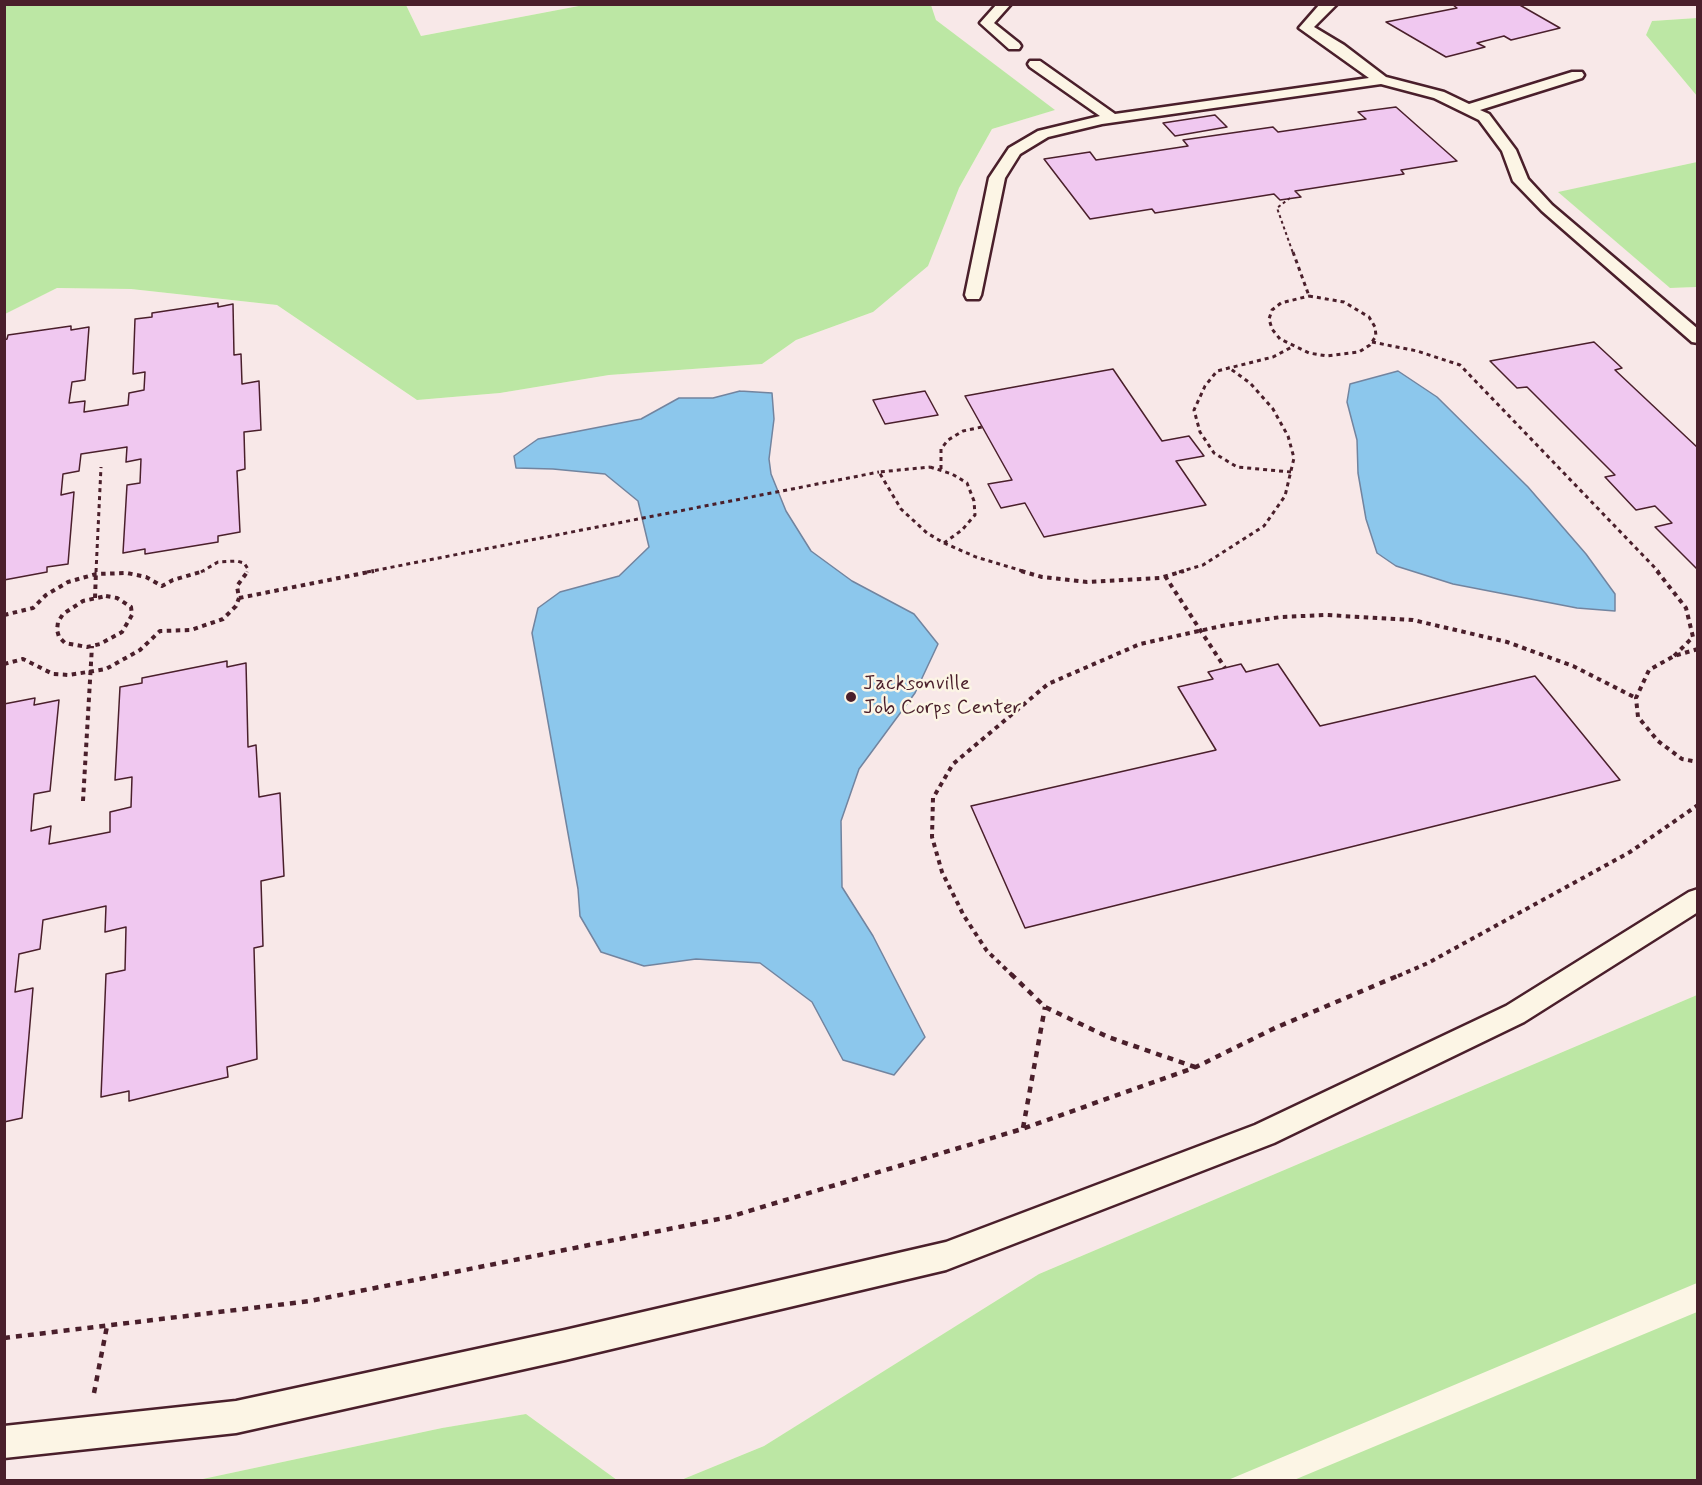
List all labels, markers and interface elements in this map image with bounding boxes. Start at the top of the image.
place label: Jacksonville Job Corps Center [863,672,1022,722]
marker: Jacksonville Job Corps Center [844,690,858,704]

